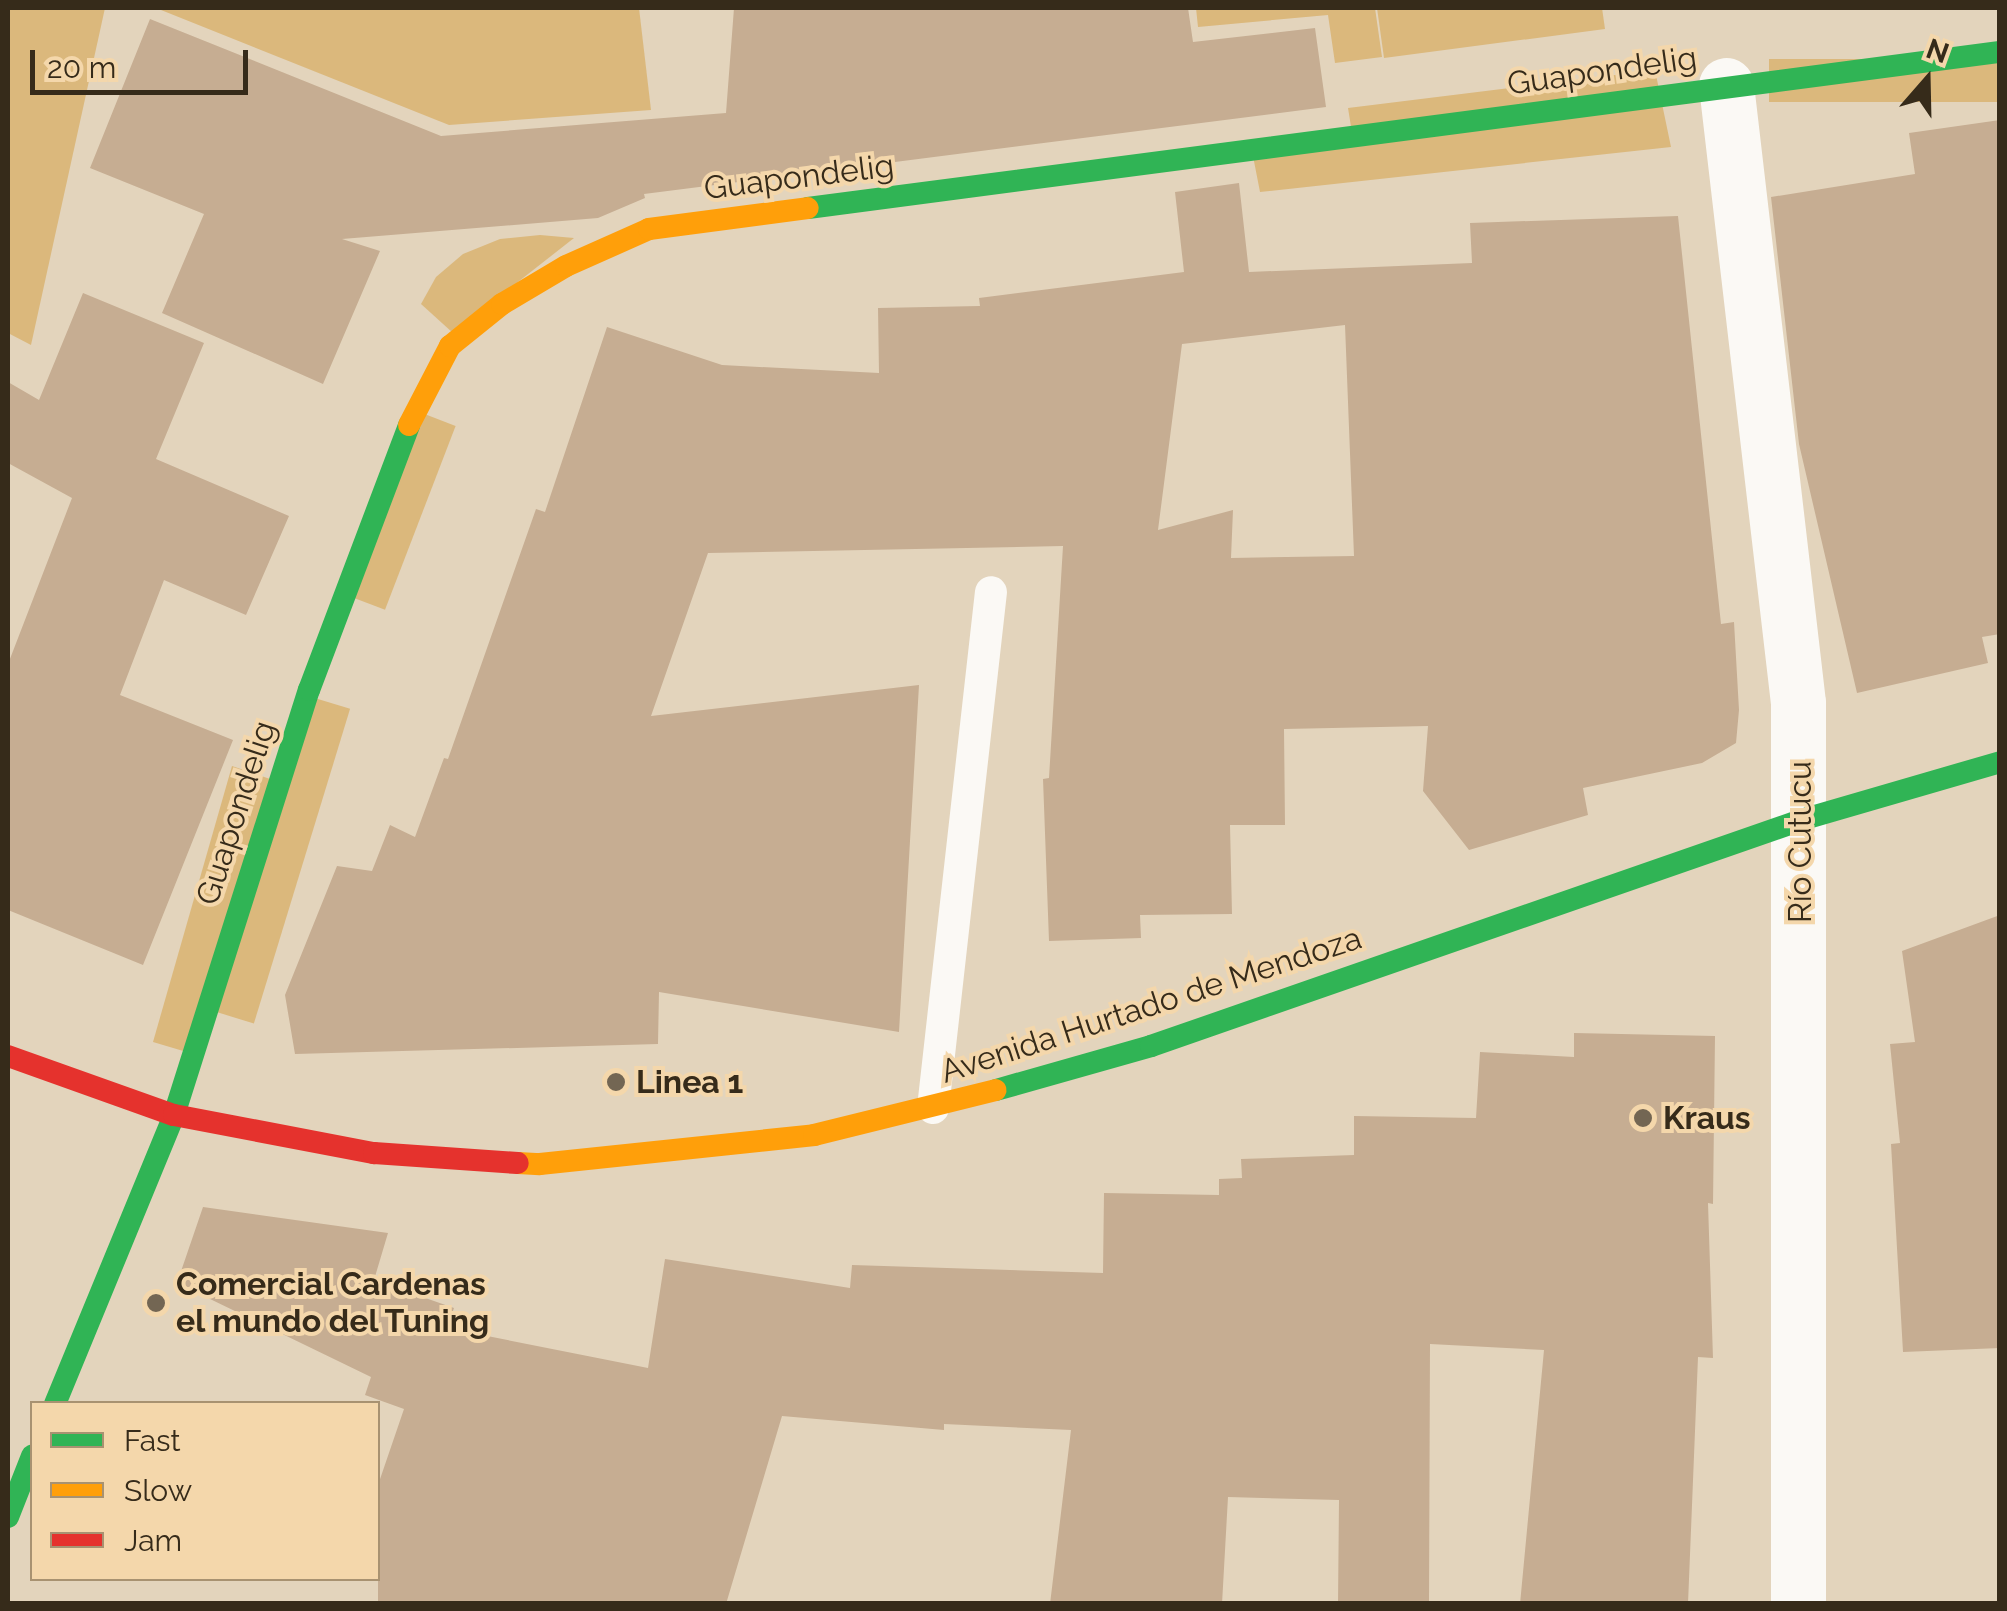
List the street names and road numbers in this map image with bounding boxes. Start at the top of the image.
street label: Guapondelig [1505,39,1699,103]
street label: Guapondelig [702,146,896,208]
street label: Guapondelig [188,716,284,910]
street label: Río Cutucu [1781,761,1819,923]
street label: Avenida Hurtado de Mendoza [936,919,1366,1091]

